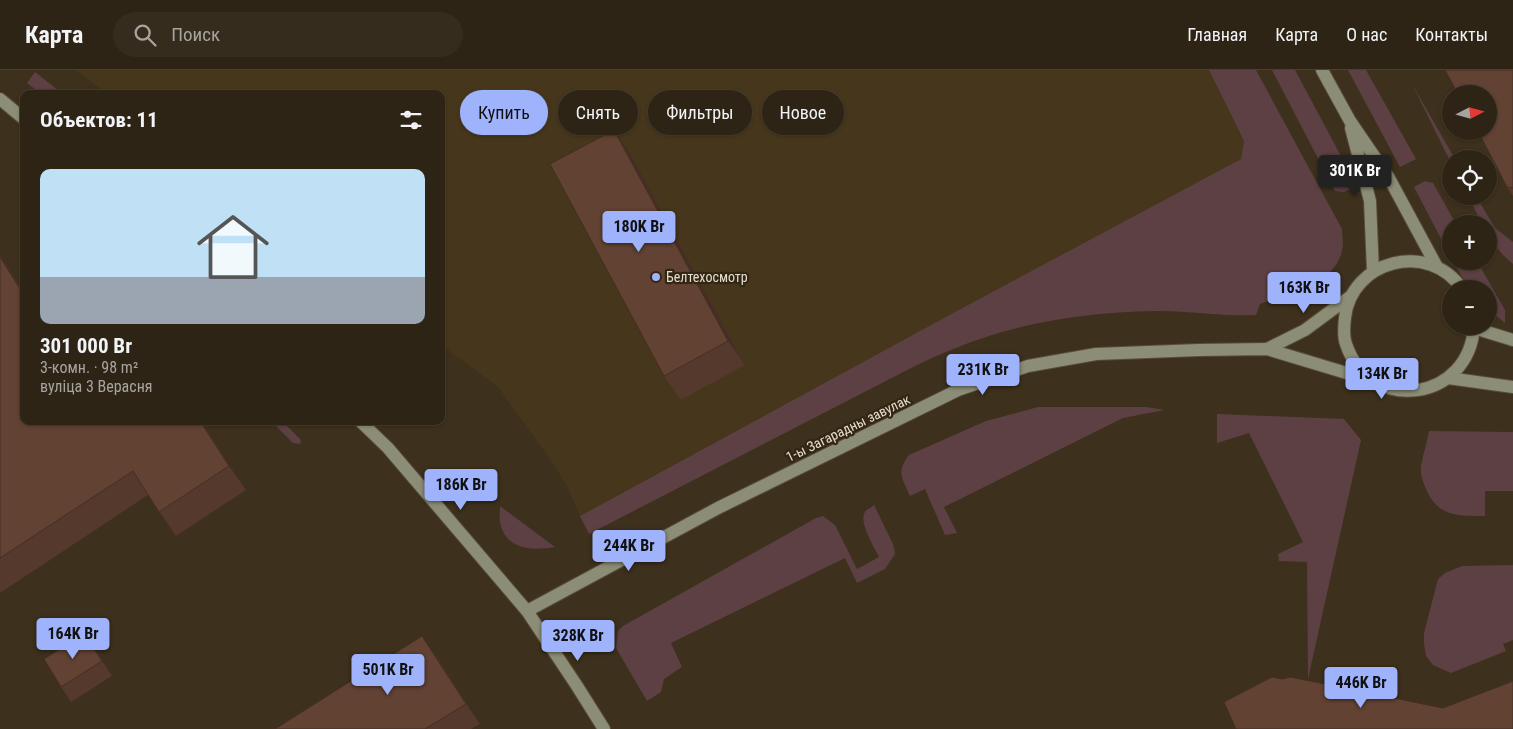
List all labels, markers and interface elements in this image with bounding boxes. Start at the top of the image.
search box [113,12,463,57]
text: Карта [25,21,83,49]
icon: search [131,21,159,49]
text: Поиск [171,23,220,46]
text: Главная [1187,24,1247,45]
text: Карта [1275,24,1318,45]
text: О нас [1346,24,1387,45]
text: Контакты [1415,24,1488,45]
north arrow [1442,85,1498,140]
map controls [1442,85,1497,335]
chip: Купить [460,90,548,135]
chip: Снять [558,90,638,135]
chip: Фильтры [648,90,752,135]
chip: Новое [762,90,844,135]
icon: filters [397,106,425,134]
text: Объектов: 11 [40,108,158,132]
button: locate [1442,150,1497,205]
pin: 301K Br [1309,154,1401,197]
text: 301K Br [1329,161,1381,180]
icon: home [188,202,278,292]
pin: 180K Br [593,210,685,253]
button: + [1442,215,1497,270]
text: 180K Br [613,217,665,236]
place label: Белтехосмотр [666,269,748,285]
marker: Белтехосмотр [650,271,662,283]
pin: 163K Br [1258,272,1350,314]
text: 163K Br [1278,278,1330,297]
button: − [1442,280,1497,335]
text: 301 000 Br [40,334,132,358]
pin: 231K Br [937,354,1029,396]
text: 3-комн. · 98 m² [40,358,138,377]
pin: 134K Br [1336,358,1428,400]
text: 231K Br [957,360,1009,379]
text: 134K Br [1356,364,1408,383]
text: вуліца 3 Верасня [40,377,152,396]
street label: 1-ы Загарадны завулак [783,391,913,465]
pin: 186K Br [415,468,507,511]
text: 186K Br [435,475,487,494]
pin: 244K Br [583,530,675,572]
text: 244K Br [603,536,655,555]
pin: 164K Br [27,618,119,660]
pin: 328K Br [532,620,624,662]
text: 164K Br [47,624,99,643]
text: 328K Br [552,626,604,645]
pin: 501K Br [342,654,434,696]
text: 501K Br [362,660,414,679]
pin: 446K Br [1315,666,1407,709]
text: 446K Br [1335,673,1387,692]

